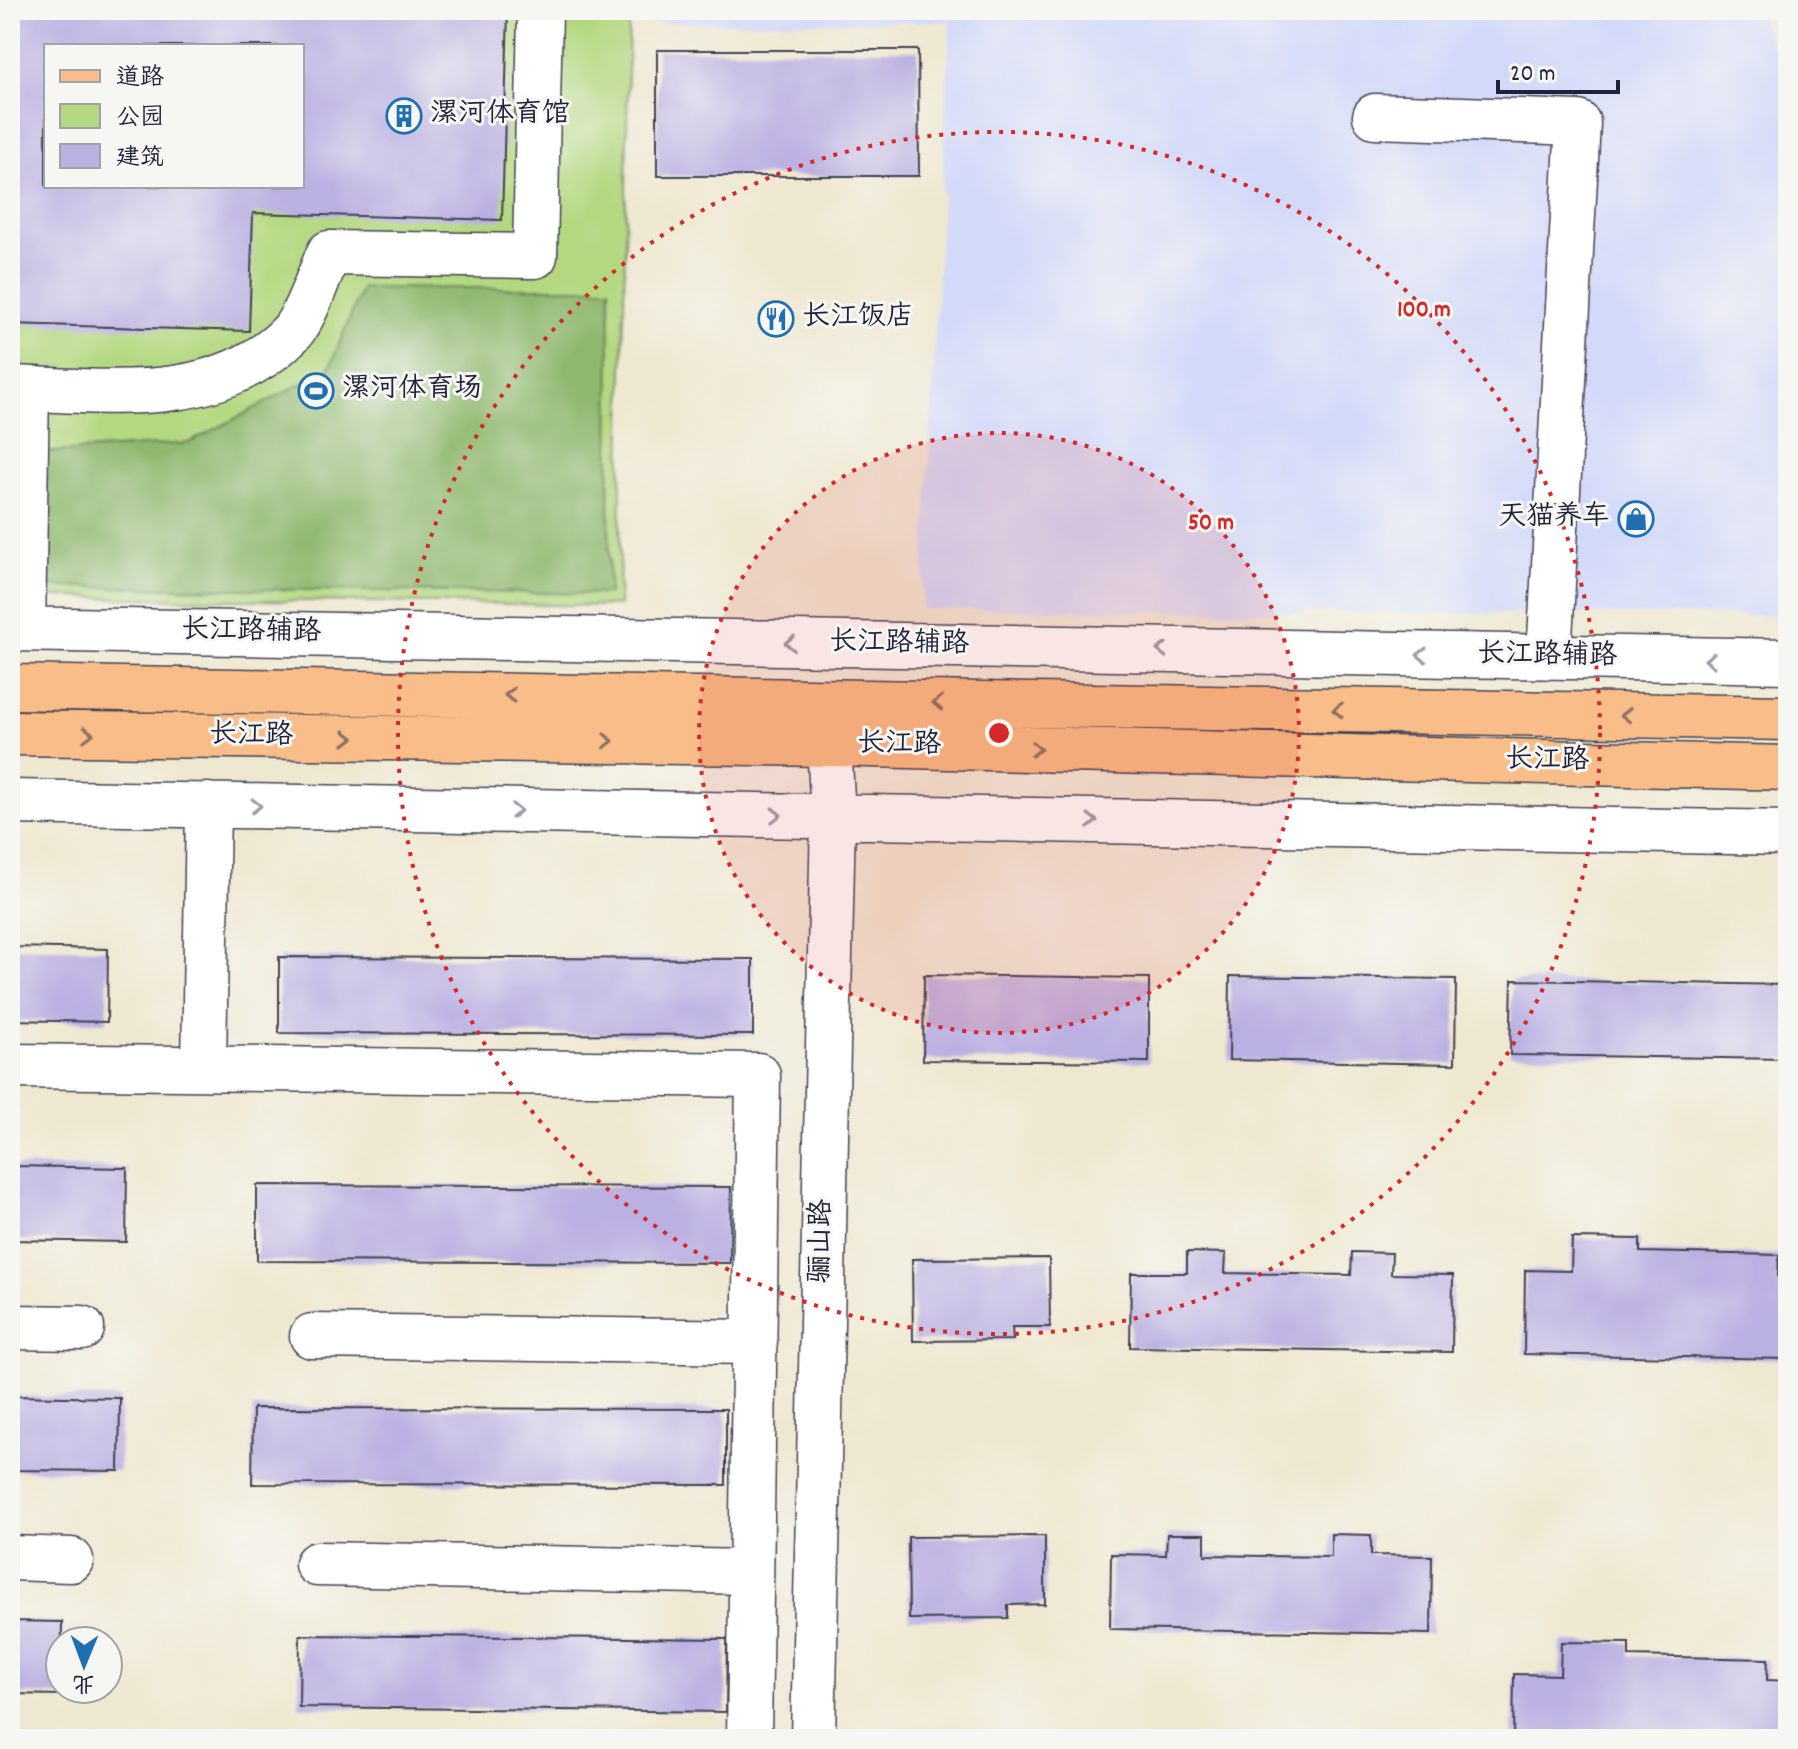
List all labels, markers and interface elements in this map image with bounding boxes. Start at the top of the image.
legend [44,44,304,188]
scale bar [1498,44,1618,94]
text: 20 m [1510,58,1556,92]
text: 道路 [116,62,164,96]
place label: 漯河体育馆 [430,96,570,136]
building icon: 漯河体育馆 [385,97,423,135]
text: 公园 [116,102,164,136]
text: 建筑 [116,142,164,176]
text: 100 m [1397,294,1451,328]
place label: 长江饭店 [802,299,914,339]
restaurant icon: 长江饭店 [757,300,795,338]
place label: 漯河体育场 [342,371,482,411]
sports icon: 漯河体育场 [297,372,335,410]
place label: 天猫养车 [1498,499,1610,539]
shop icon: 天猫养车 [1617,500,1655,538]
text: 50 m [1188,507,1234,541]
street label: 长江路辅路 [181,612,321,654]
street label: 长江路辅路 [829,624,969,666]
one-way arrow [783,635,796,652]
street label: 长江路辅路 [1477,636,1617,678]
one-way arrow [1155,641,1168,659]
one-way arrow [1415,646,1428,664]
one-way arrow [1703,651,1716,669]
one-way arrow [503,687,516,704]
one-way arrow [931,694,944,712]
one-way arrow [1331,701,1344,719]
one-way arrow [1619,706,1632,724]
street label: 长江路 [209,716,293,758]
centre of rings [985,719,1013,747]
street label: 长江路 [857,725,941,767]
one-way arrow [82,726,95,743]
one-way arrow [342,729,355,747]
one-way arrow [602,732,615,750]
one-way arrow [1030,741,1043,758]
street label: 长江路 [1505,741,1589,783]
one-way arrow [250,797,263,815]
one-way arrow [510,802,523,819]
one-way arrow [770,806,783,824]
one-way arrow [1086,812,1099,829]
street label: 骊山路 [802,1199,844,1283]
north arrow [44,1625,124,1705]
text: 北 [72,1666,95,1697]

